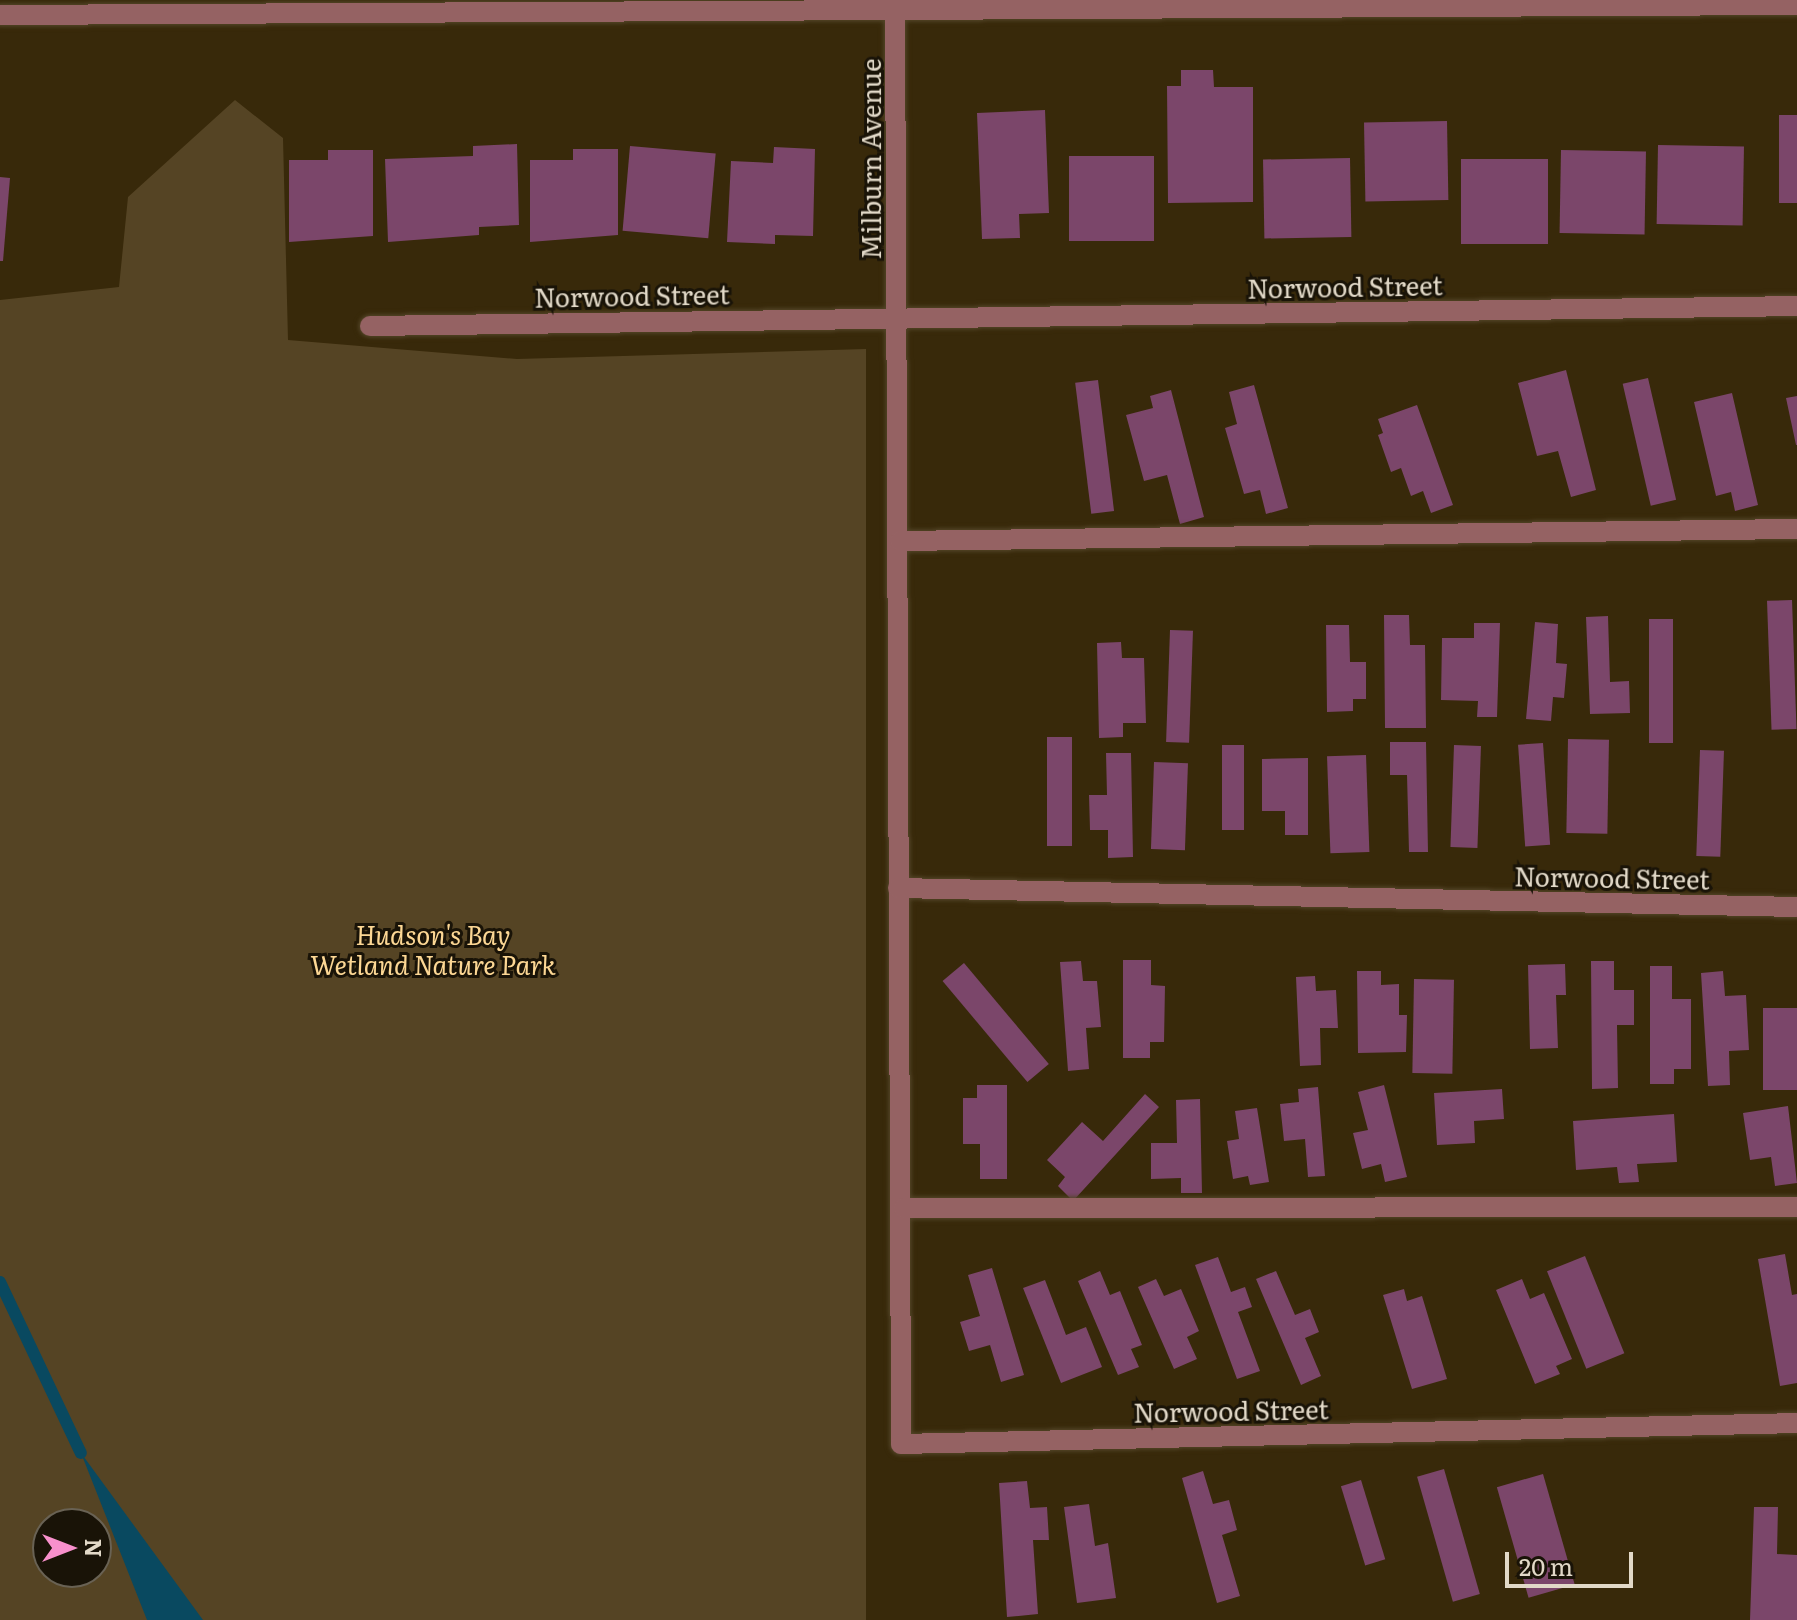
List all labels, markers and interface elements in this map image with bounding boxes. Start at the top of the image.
street label: Milburn Avenue [854,58,886,260]
street label: Norwood Street [1247,269,1443,303]
street label: Norwood Street [534,278,730,312]
street label: Norwood Street [1514,860,1710,894]
park label: Hudson's Bay Wetland Nature Park [310,918,556,980]
street label: Norwood Street [1133,1393,1329,1427]
north arrow [32,1508,112,1588]
scale bar [1509,1536,1637,1586]
text: N [78,1539,111,1557]
text: 20 m [1519,1548,1573,1583]

